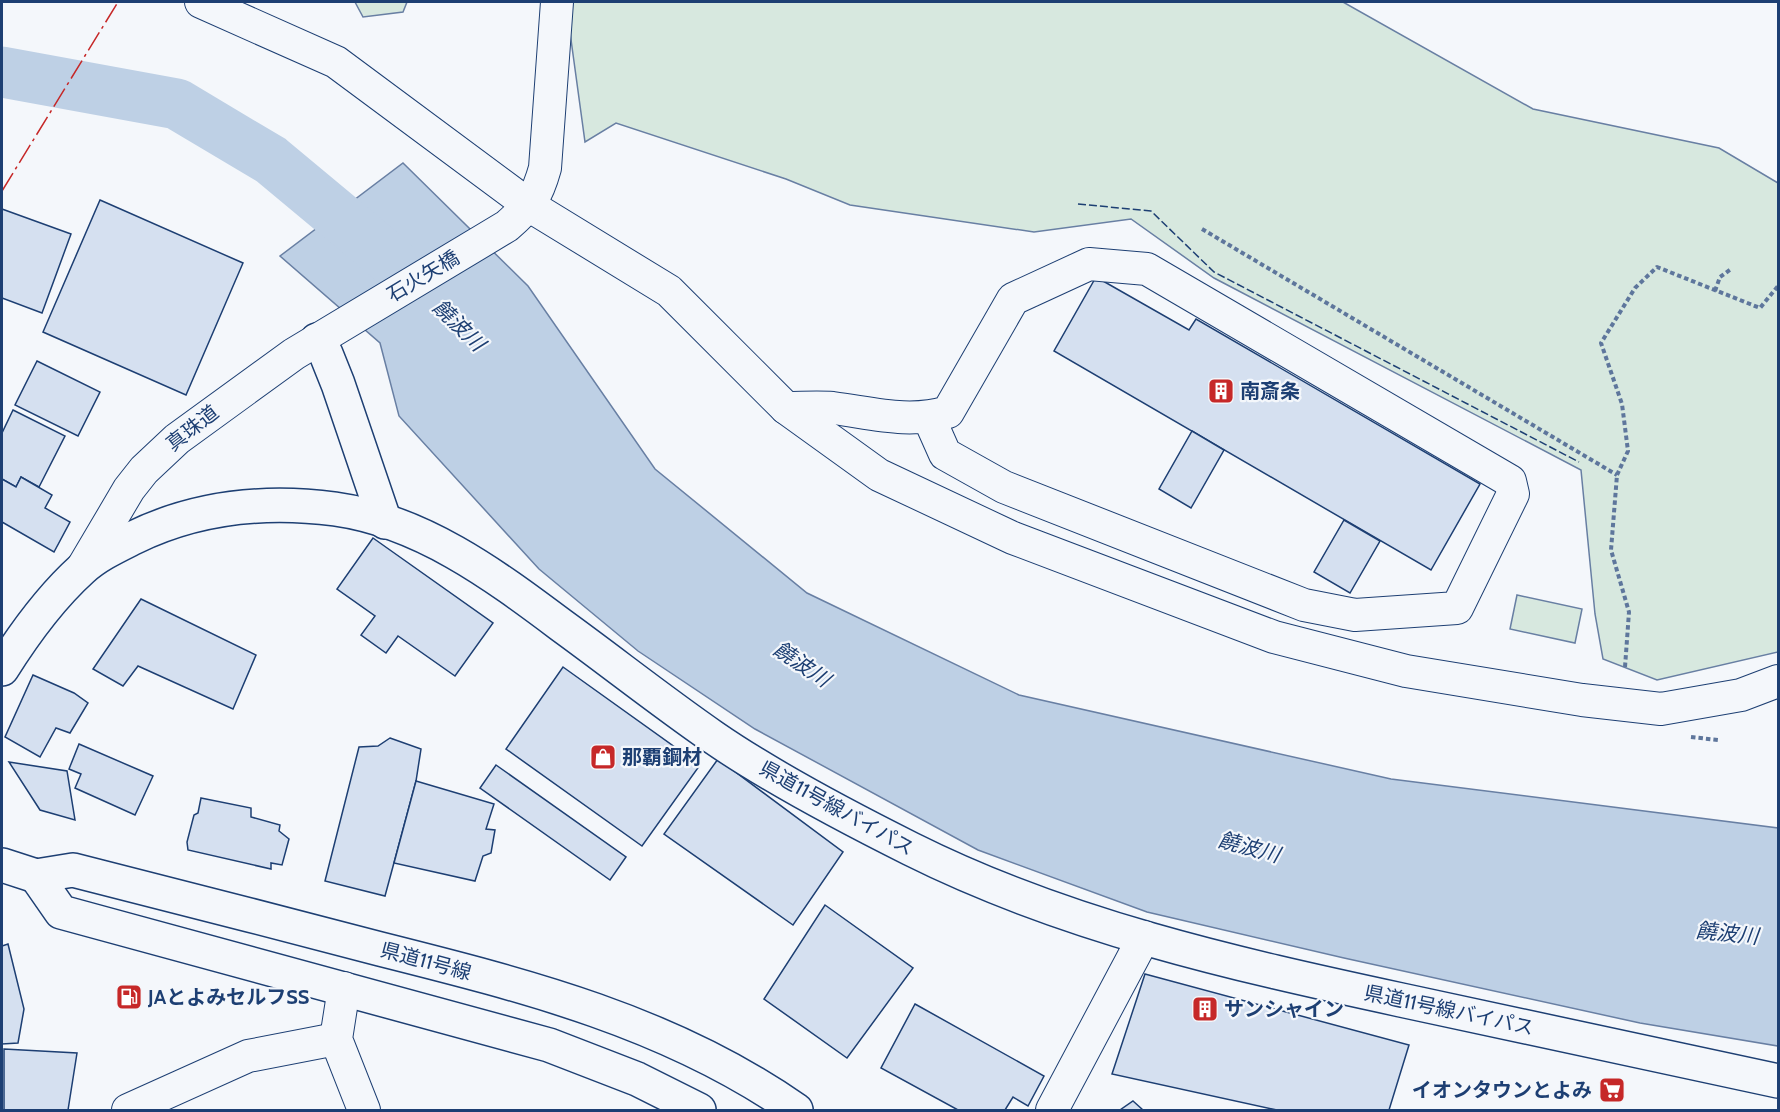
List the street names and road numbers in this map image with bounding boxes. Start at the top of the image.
street label: 石火矢橋 [383,245,463,307]
street label: 真珠道 [161,400,223,456]
street label: 県道11号線バイパス [756,756,918,860]
street label: 県道11号線 [378,937,474,985]
street label: 県道11号線バイパス [1362,980,1536,1040]

